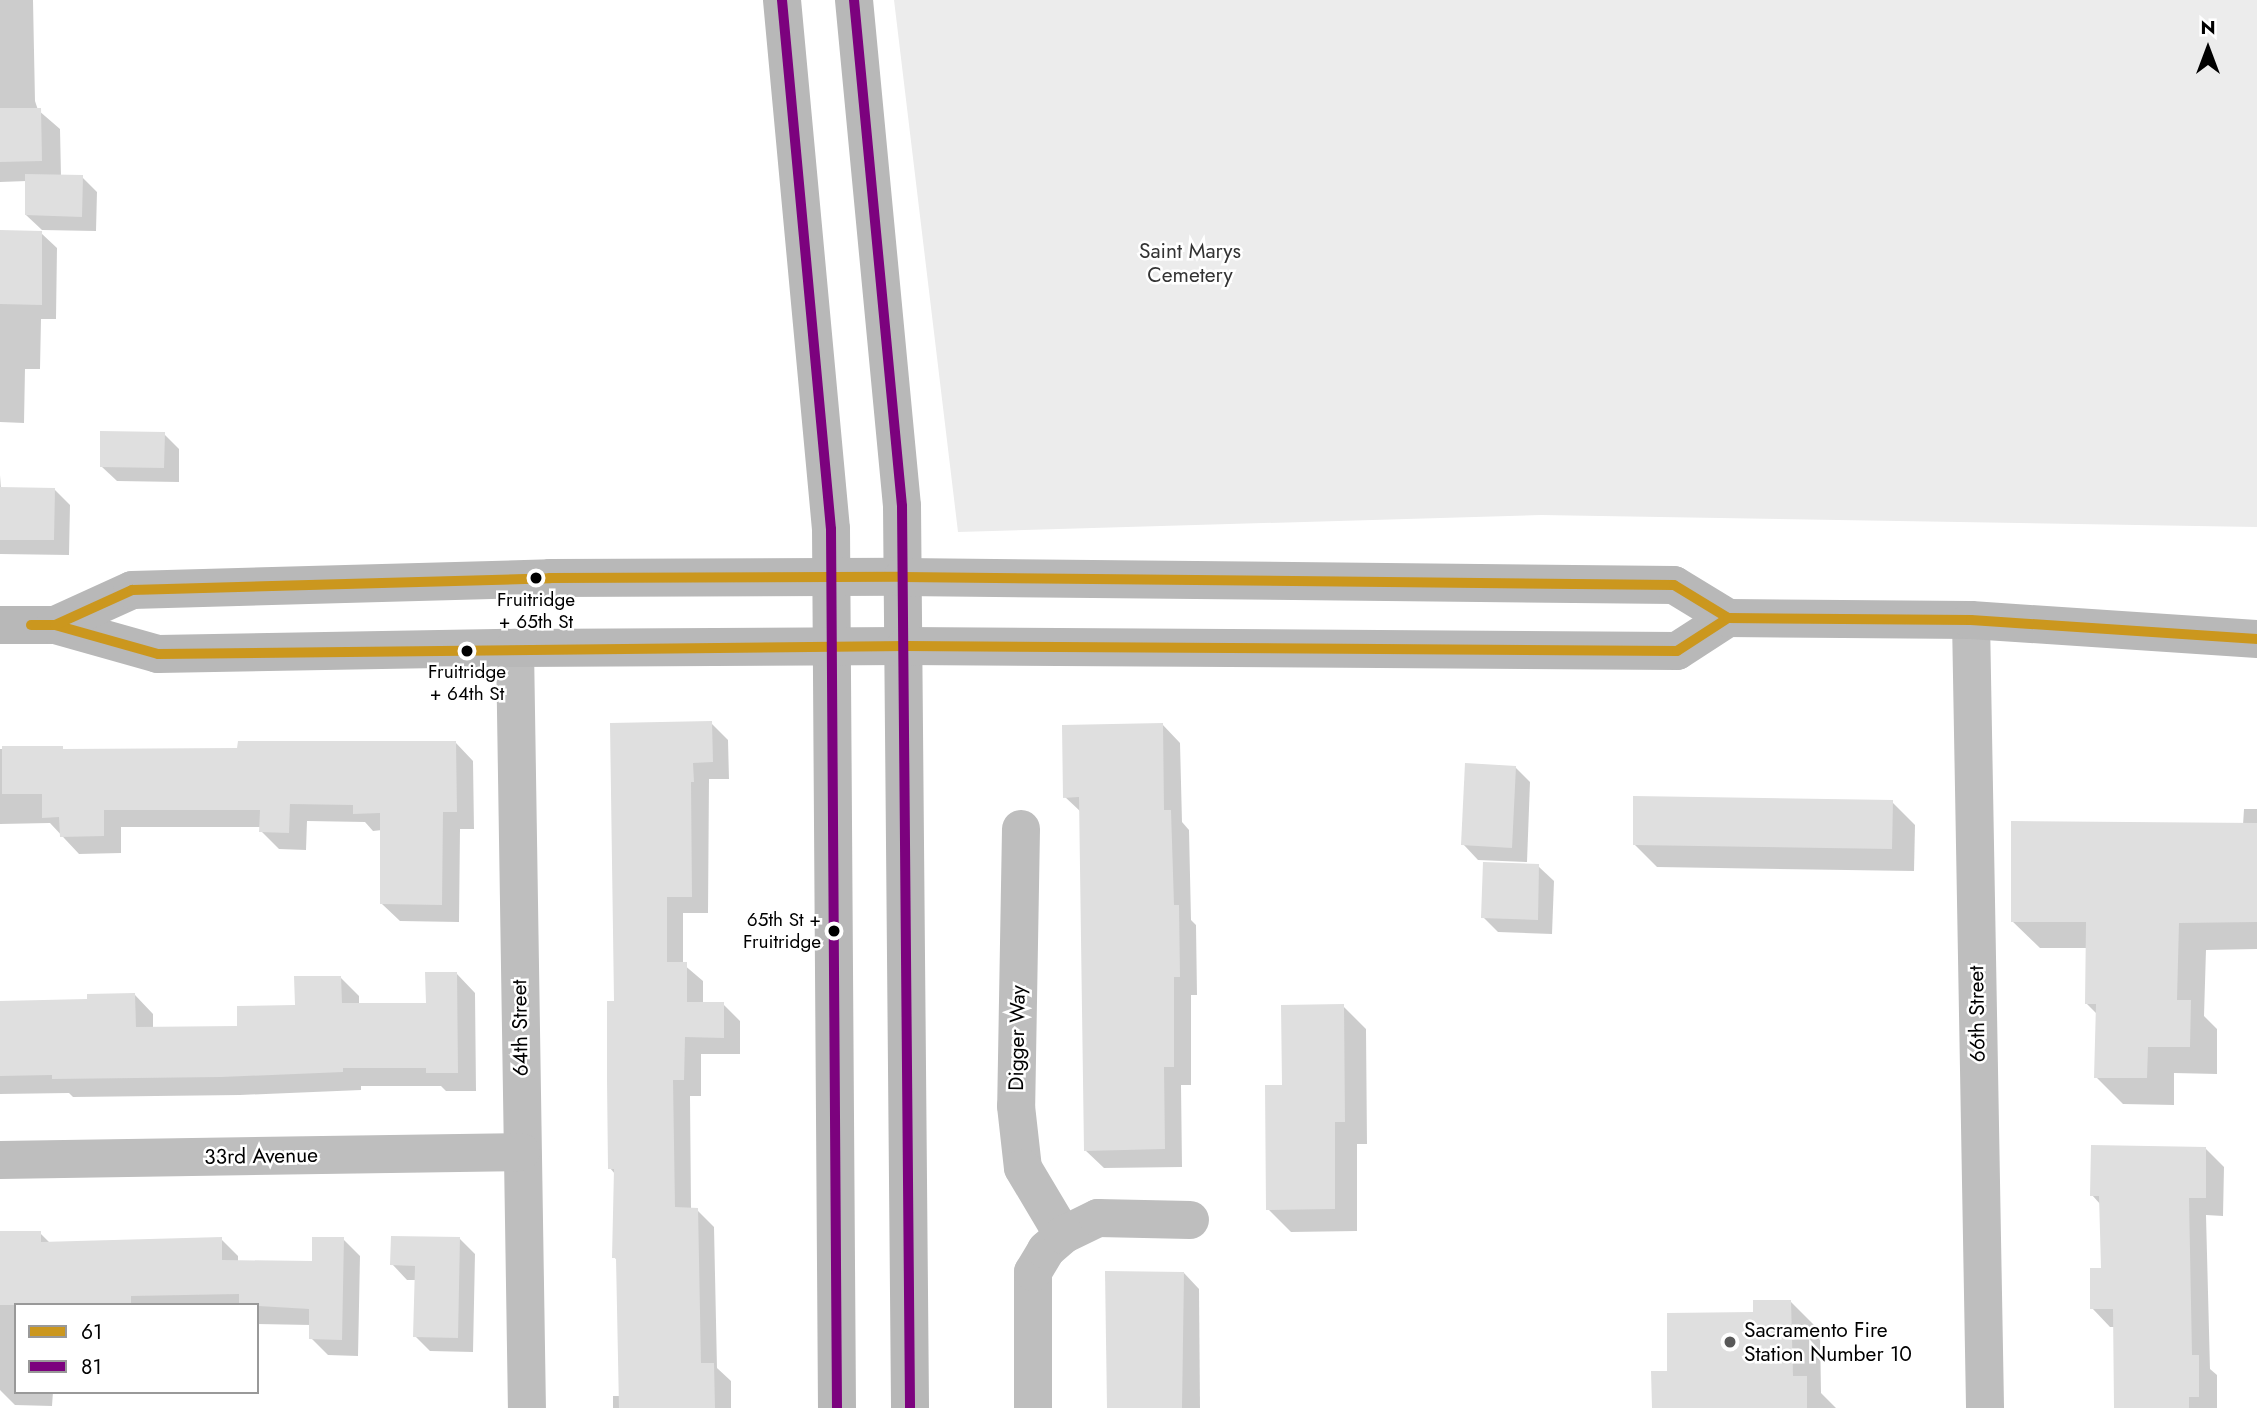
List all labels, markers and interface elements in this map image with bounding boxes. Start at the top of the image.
north arrow [2173,14,2243,84]
text: N [2200,14,2216,41]
park label: Saint Marys Cemetery [1139,238,1241,288]
marker: Fruitridge + 65th St [529,571,543,585]
place label: Fruitridge + 65th St [497,589,575,633]
marker: Fruitridge + 64th St [460,644,474,658]
place label: Fruitridge + 64th St [428,661,506,705]
place label: 65th St + Fruitridge [743,909,821,953]
marker: 65th St + Fruitridge [827,924,841,938]
street label: 66th Street [1964,965,1990,1063]
street label: 64th Street [507,979,533,1077]
street label: Digger Way [1003,985,1031,1091]
street label: 33rd Avenue [204,1142,318,1170]
legend [14,1303,259,1394]
text: 61 [81,1317,103,1347]
place label: Sacramento Fire Station Number 10 [1744,1317,1912,1367]
marker: Sacramento Fire Station Number 10 [1722,1334,1738,1350]
text: 81 [81,1352,102,1382]

